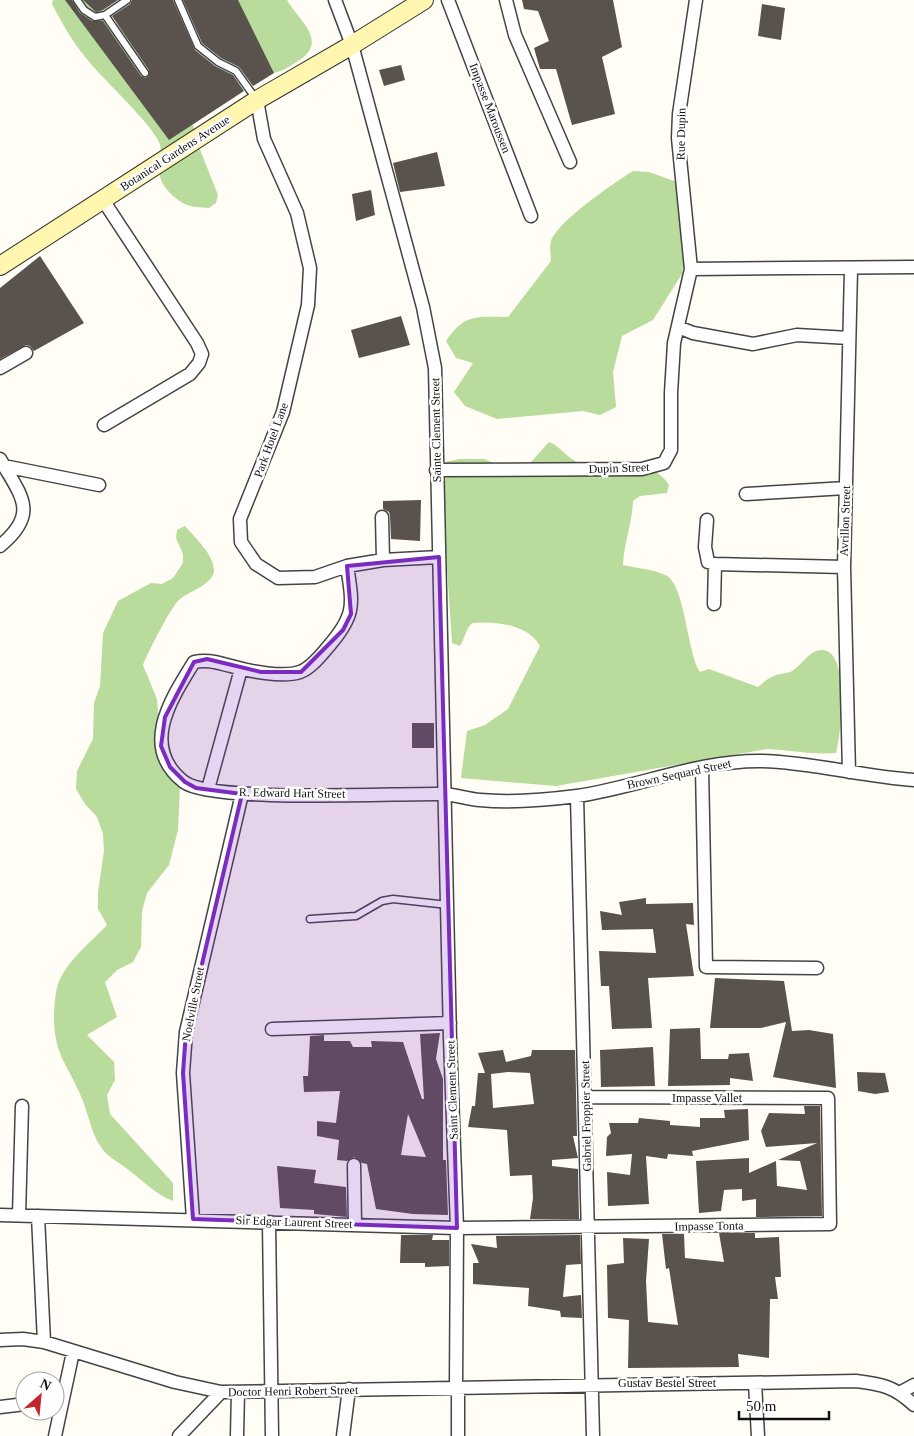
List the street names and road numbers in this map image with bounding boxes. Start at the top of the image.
street label: Impasse Maroussen [466,61,514,155]
street label: Rue Dupin [674,108,688,160]
street label: Botanical Gardens Avenue [118,112,232,194]
street label: Sainte Clement Street [428,377,444,482]
street label: Park Hotel Lane [251,401,291,479]
street label: Dupin Street [588,460,650,476]
street label: Avrillon Street [837,485,853,557]
street label: Brown Sequard Street [626,756,733,792]
street label: R. Edward Hart Street [239,785,346,801]
street label: Noelville Street [179,965,207,1042]
street label: Saint Clement Street [443,1039,461,1140]
street label: Gabriel Froppier Street [578,1060,594,1172]
street label: Impasse Vallet [672,1091,743,1105]
street label: Sir Edgar Laurent Street [235,1213,353,1231]
street label: Impasse Tonta [674,1218,744,1234]
street label: Gustav Bestel Street [618,1376,717,1390]
street label: Doctor Henri Robert Street [228,1383,359,1399]

